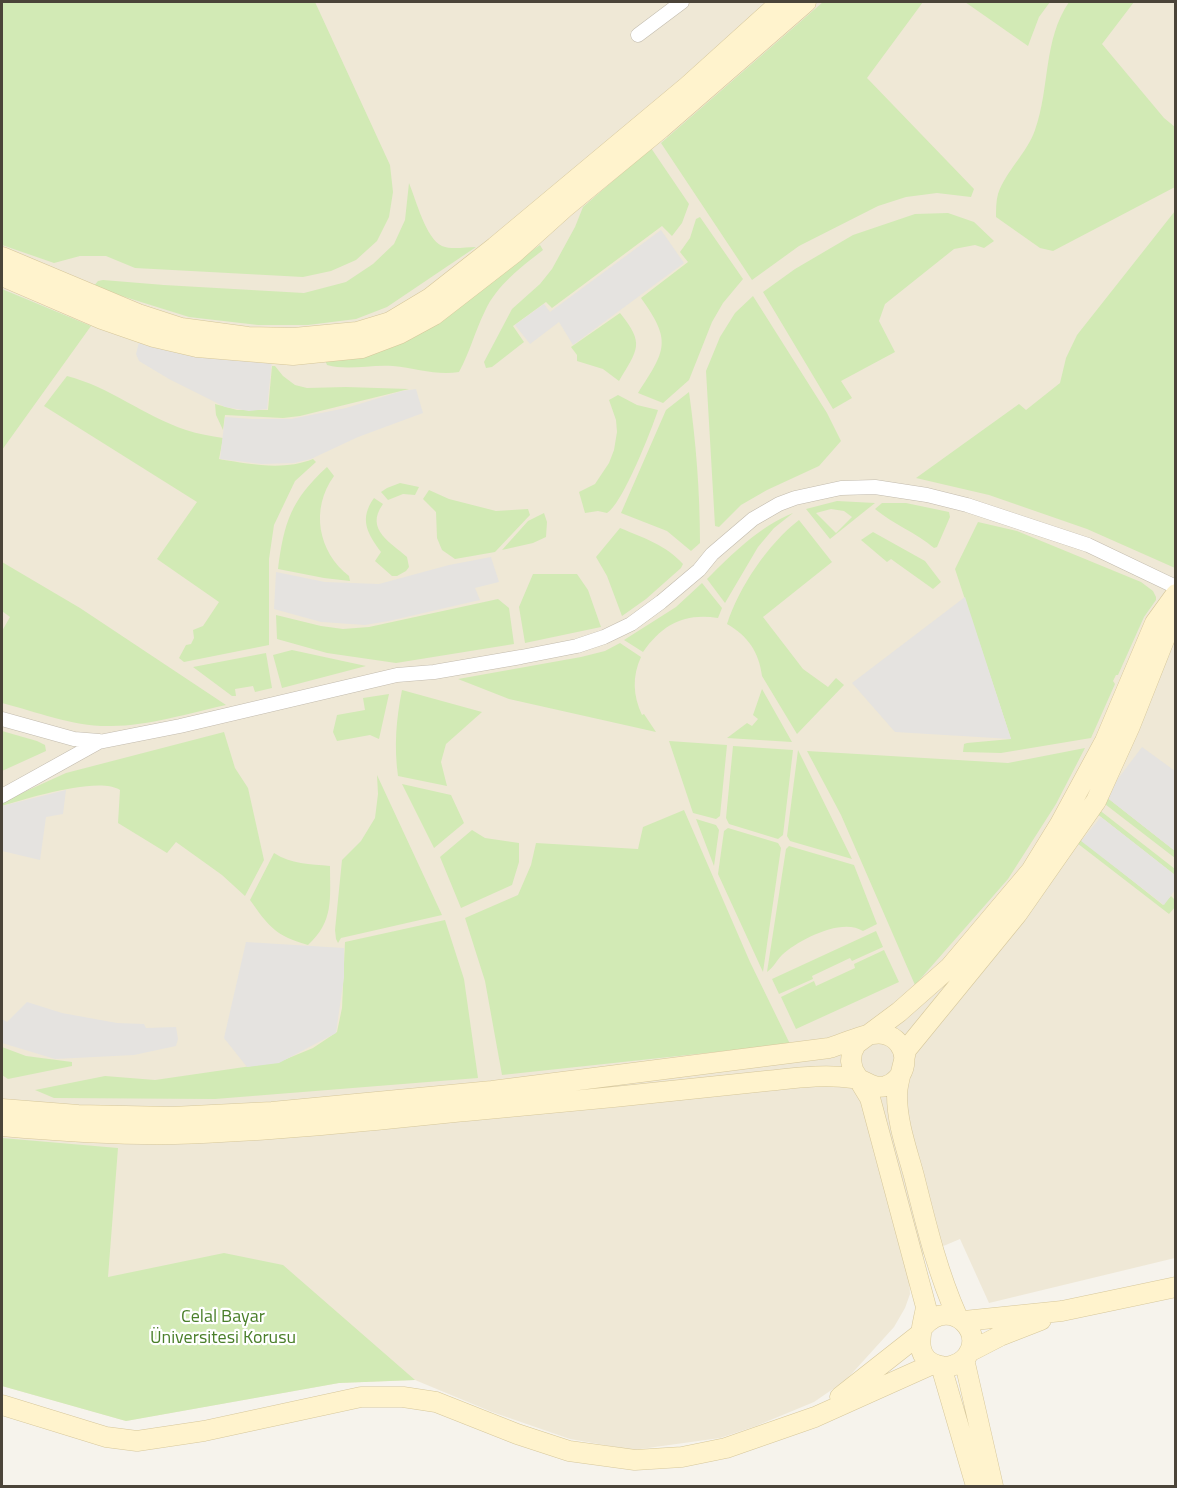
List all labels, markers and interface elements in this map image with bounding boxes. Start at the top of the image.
park label: Celal Bayar Üniversitesi Korusu [150,1307,296,1350]

